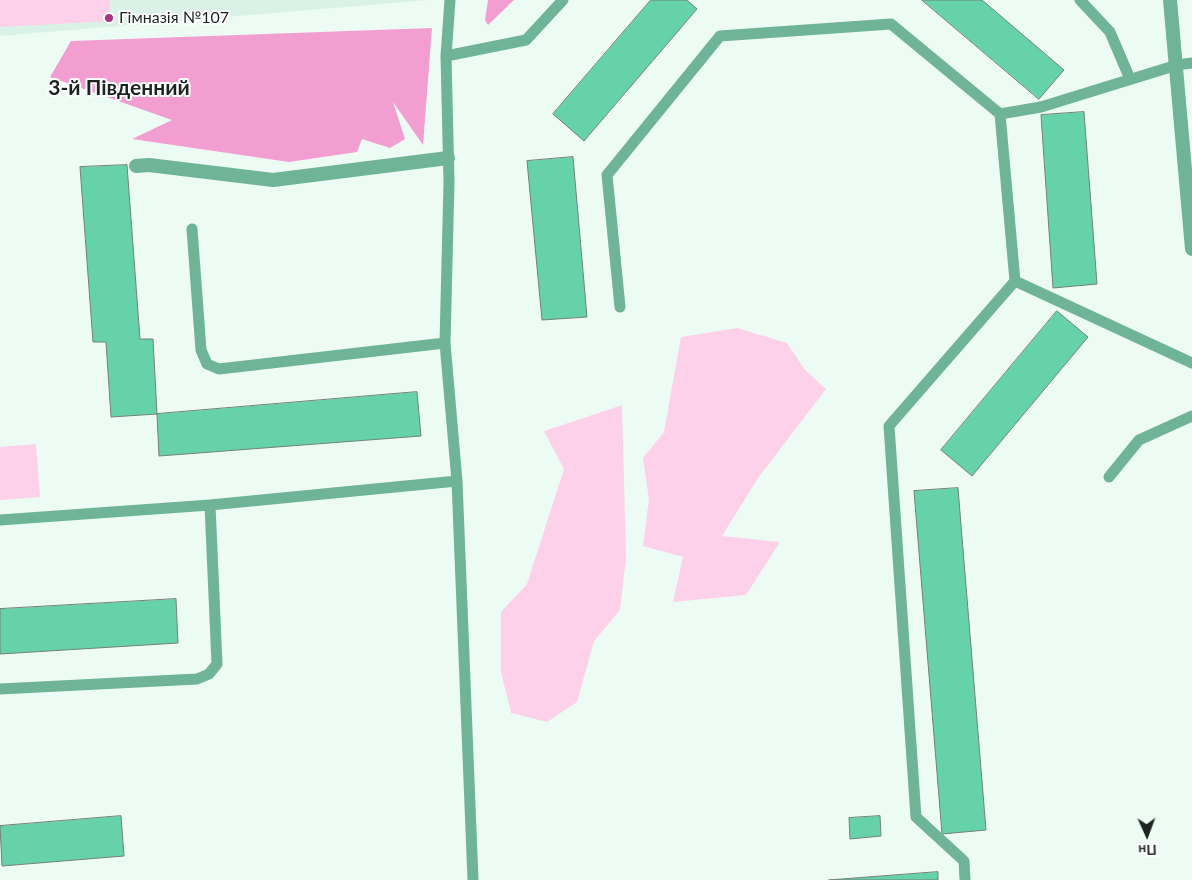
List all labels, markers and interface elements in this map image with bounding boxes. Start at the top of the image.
place label: Гімназія №107 [119,8,229,28]
marker: Гімназія №107 [103,12,115,24]
district label: 3-й Південний [48,75,190,101]
north arrow [1122,810,1172,860]
text: Пн [1138,842,1157,859]

